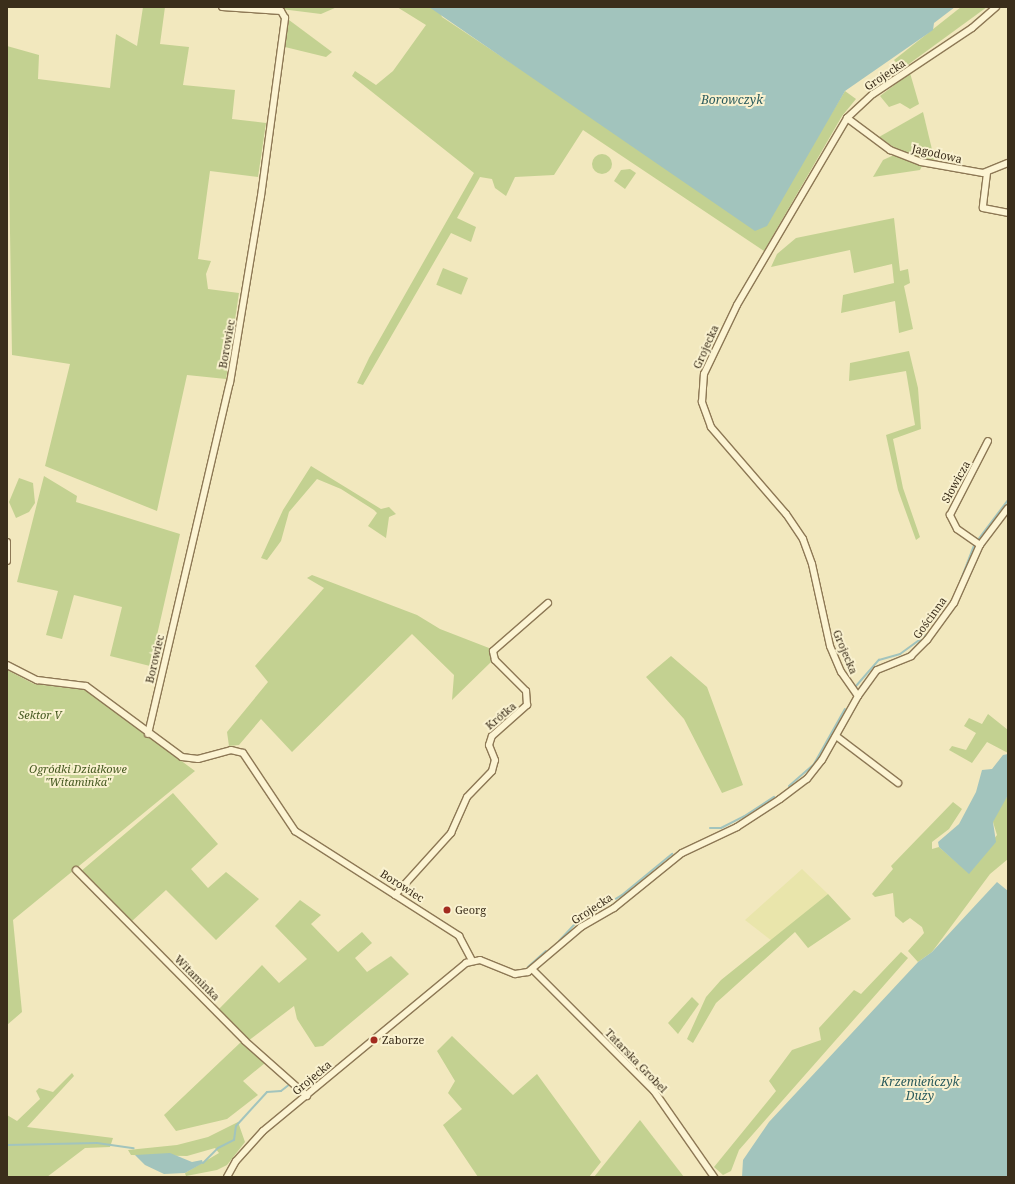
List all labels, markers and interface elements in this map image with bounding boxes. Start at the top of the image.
street label: Grojecka [862,56,908,94]
water label: Borowczyk [701,93,763,107]
street label: Jagodowa [911,142,963,166]
street label: Borowiec [216,319,238,369]
street label: Grojecka [690,323,722,371]
street label: Słowicza [939,459,973,505]
street label: Gościnna [910,595,950,641]
street label: Grojecka [830,628,860,676]
street label: Borowiec [143,633,167,685]
street label: Krótka [483,699,519,733]
park label: Sektor V [18,708,62,722]
park label: Ogródki Działkowe "Witaminka" [29,763,127,789]
street label: Borowiec [378,867,426,905]
street label: Grojecka [569,891,615,927]
place label: Georg [455,903,486,917]
marker: Georg [442,905,452,915]
street label: Witaminka [172,953,222,1003]
street label: Tatarska Grobel [602,1026,670,1096]
place label: Zaborze [382,1033,424,1047]
marker: Zaborze [369,1035,379,1045]
street label: Grojecka [290,1058,334,1098]
water label: Krzemieńczyk Duży [881,1075,959,1103]

